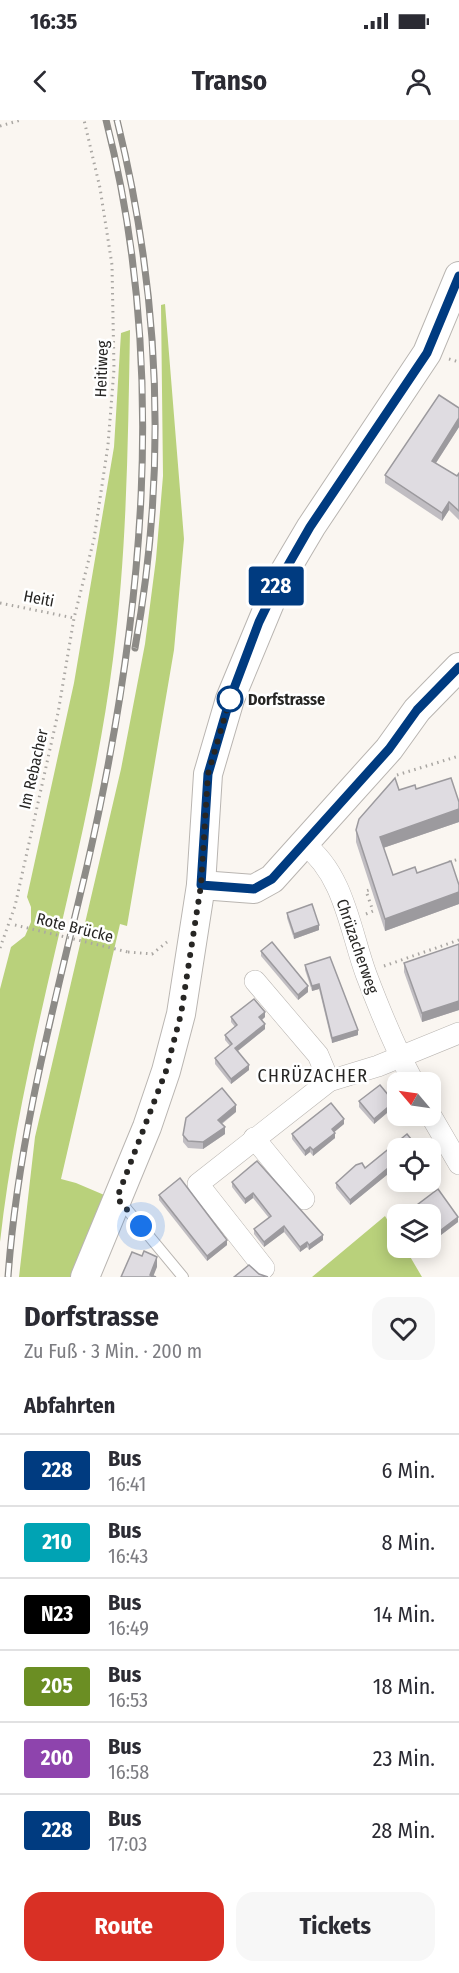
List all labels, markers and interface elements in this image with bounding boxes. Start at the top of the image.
text: 16:35 [30,8,77,35]
icon: back [24,65,57,98]
text: Transo [192,65,267,97]
icon: person [402,65,435,98]
street label: Heitiweg [91,340,112,398]
line badge: 228 [242,566,310,606]
text: 228 [261,573,291,599]
street label: Heiti [22,586,56,611]
marker: Dorfstrasse [217,686,243,712]
place label: Dorfstrasse [248,690,325,709]
street label: Im Rebacher [15,727,52,811]
street label: Chrüzacherweg [332,896,383,997]
street label: Rote Brücke [35,909,115,946]
district label: CHRÜZACHER [257,1065,369,1087]
north arrow [387,1072,441,1126]
map controls [387,1072,441,1258]
button: locate [387,1138,441,1192]
button: layers [387,1204,441,1258]
your location [126,1211,156,1241]
button: heart [372,1297,435,1360]
text: Dorfstrasse [24,1300,159,1333]
text: Zu Fuß · 3 Min. · 200 m [24,1339,202,1363]
text: Abfahrten [24,1392,115,1419]
text: Bus [108,1445,141,1472]
text: 228 [42,1457,72,1483]
text: 6 Min. [381,1457,435,1484]
text: 16:41 [108,1472,146,1496]
text: Bus [108,1517,141,1544]
text: 210 [42,1529,72,1555]
text: 8 Min. [381,1529,435,1556]
text: 16:43 [108,1544,148,1568]
text: Bus [108,1589,141,1616]
text: N23 [41,1601,73,1627]
text: 14 Min. [373,1601,435,1628]
text: 16:49 [108,1616,149,1640]
text: Bus [108,1661,141,1688]
text: 205 [41,1673,73,1699]
text: 18 Min. [373,1673,435,1700]
text: 16:53 [108,1688,148,1712]
text: Bus [108,1733,141,1760]
text: 200 [41,1745,73,1771]
text: 23 Min. [373,1745,435,1772]
text: 16:58 [108,1760,149,1784]
text: Bus [108,1805,141,1832]
text: 228 [42,1817,72,1843]
text: 28 Min. [372,1817,435,1844]
text: 17:03 [108,1832,147,1856]
button: Route [24,1892,224,1961]
button: Tickets [236,1892,435,1961]

